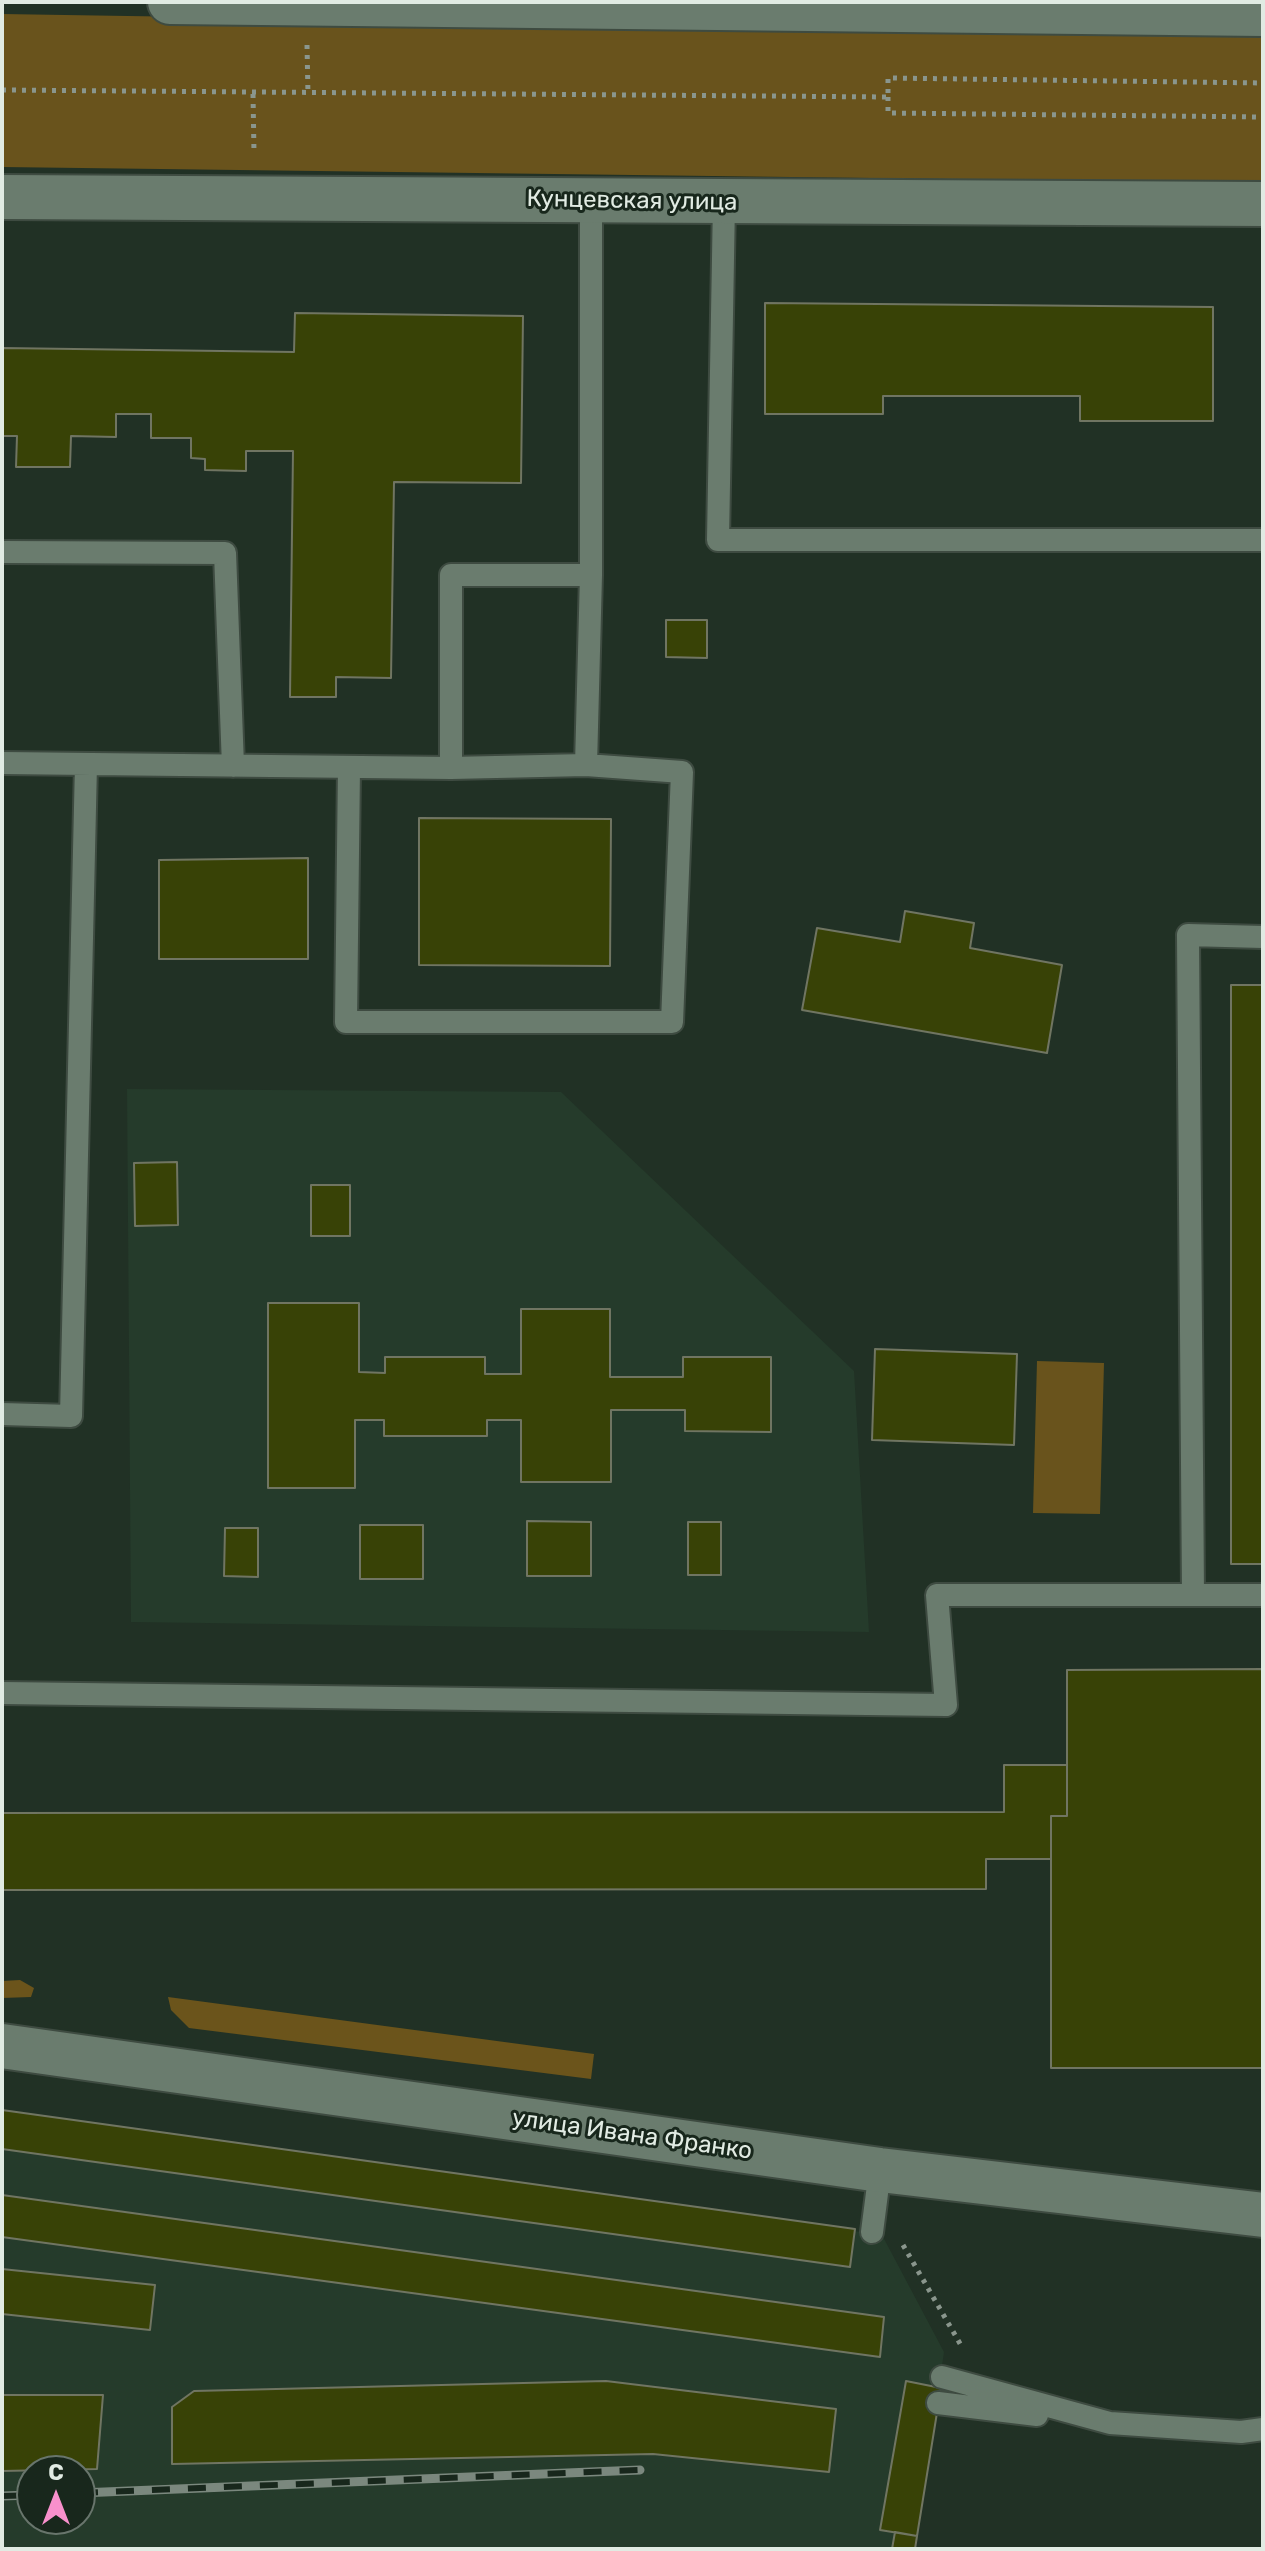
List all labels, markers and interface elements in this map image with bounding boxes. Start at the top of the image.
street label: Кунцевская улица [526,185,738,217]
street label: улица Ивана Франко [510,2104,754,2166]
north arrow [16,2455,96,2535]
text: С [48,2459,64,2486]

